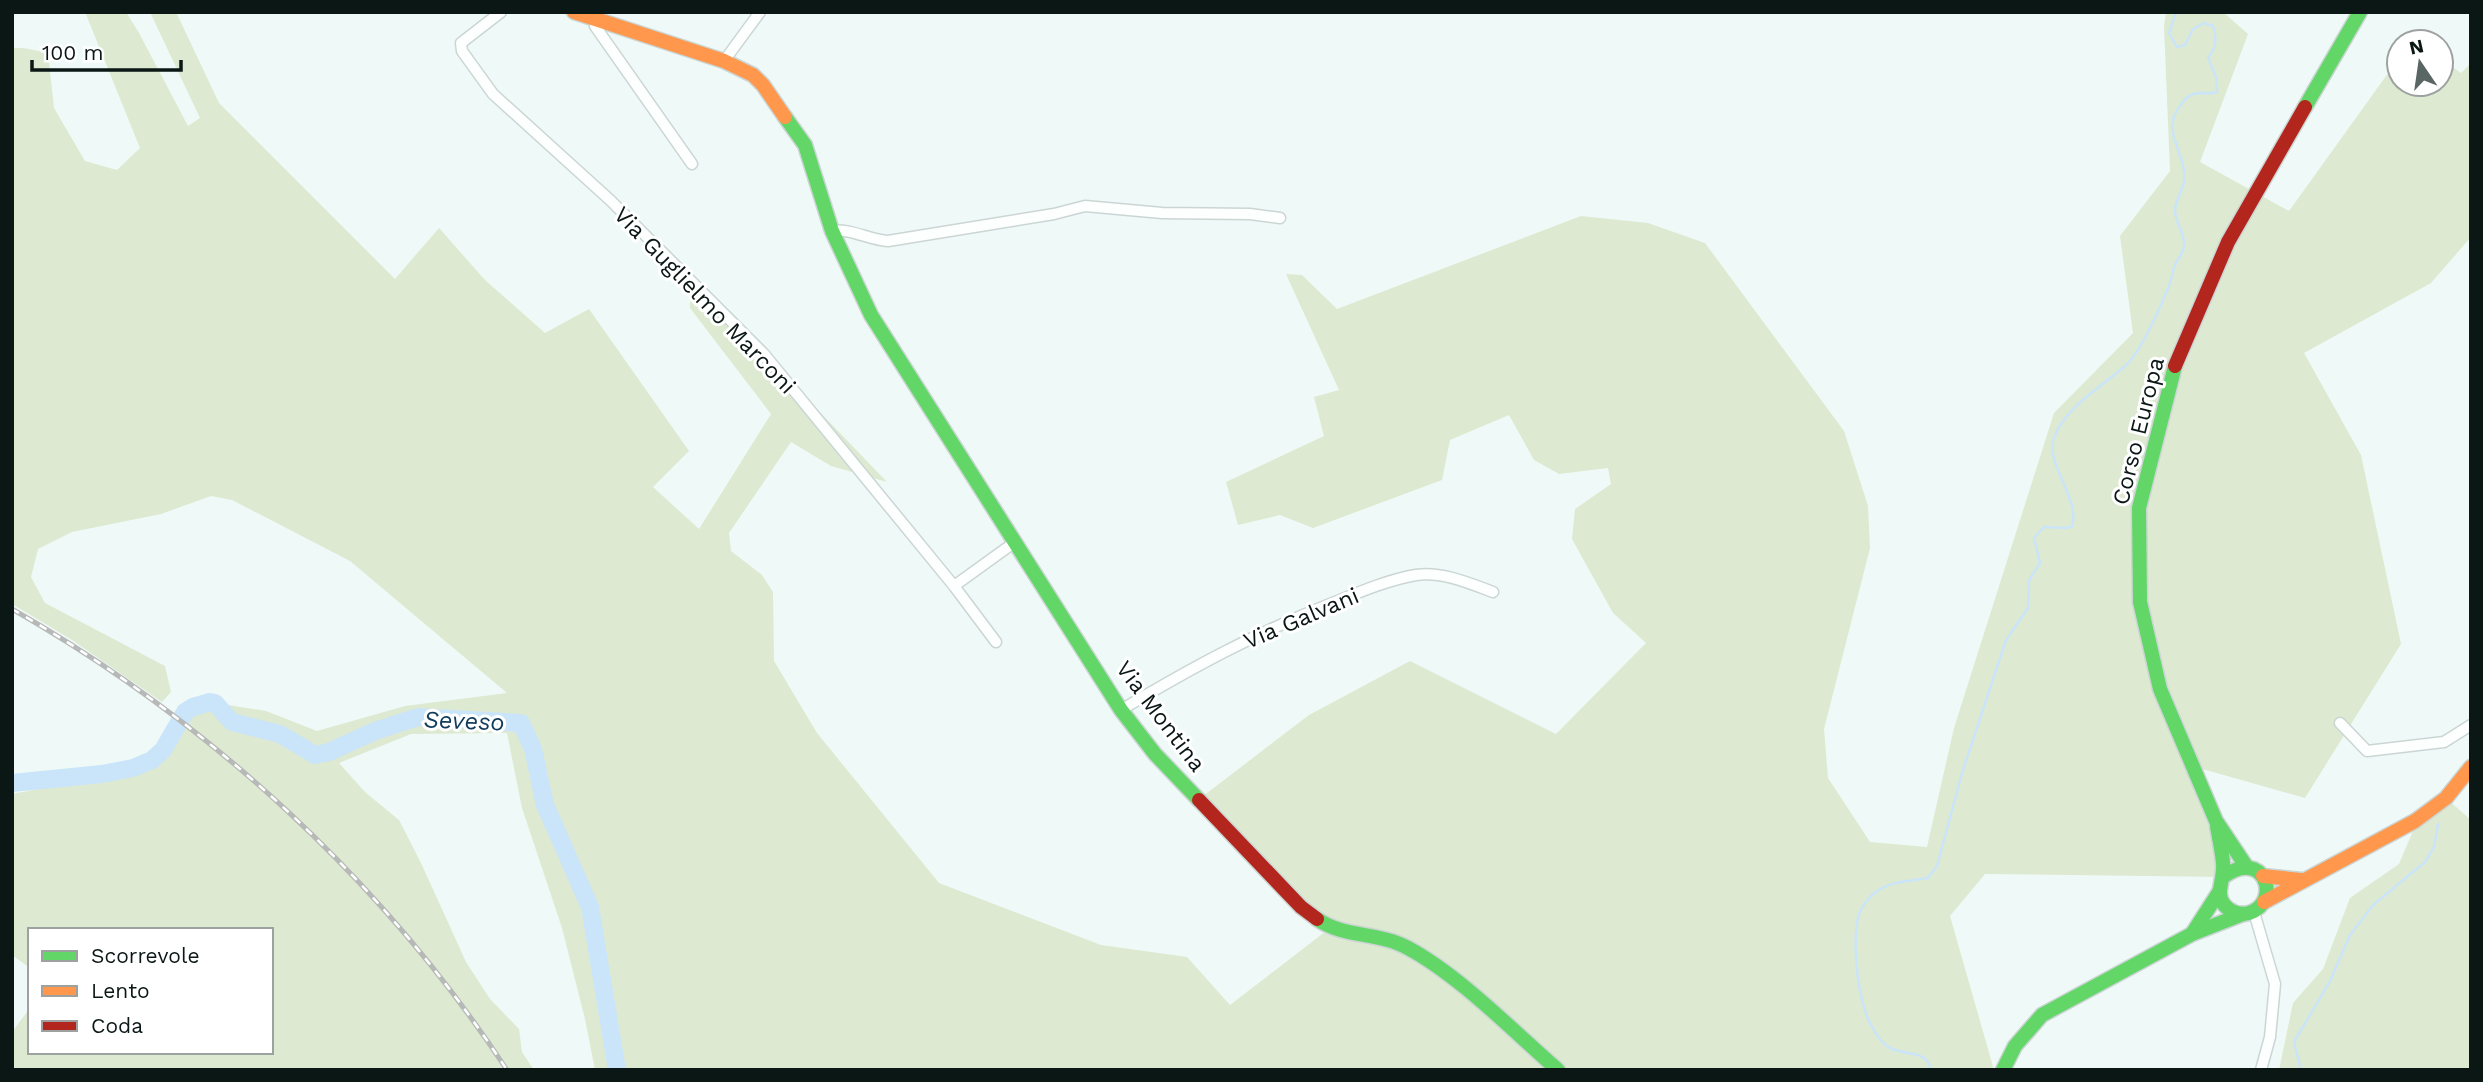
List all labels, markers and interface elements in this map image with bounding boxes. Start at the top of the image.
scale bar [32,28,180,72]
north arrow [2385,28,2455,98]
text: N [2407,34,2426,60]
text: 100 m [42,40,104,65]
street label: Via Guglielmo Marconi [608,201,801,400]
street label: Corso Europa [2107,355,2170,508]
street label: Via Galvani [1239,582,1363,655]
street label: Via Montina [1110,656,1211,777]
water label: Seveso [423,706,505,736]
legend [28,928,273,1054]
text: Scorrevole [91,943,200,968]
text: Lento [91,978,150,1003]
text: Coda [91,1013,143,1038]

